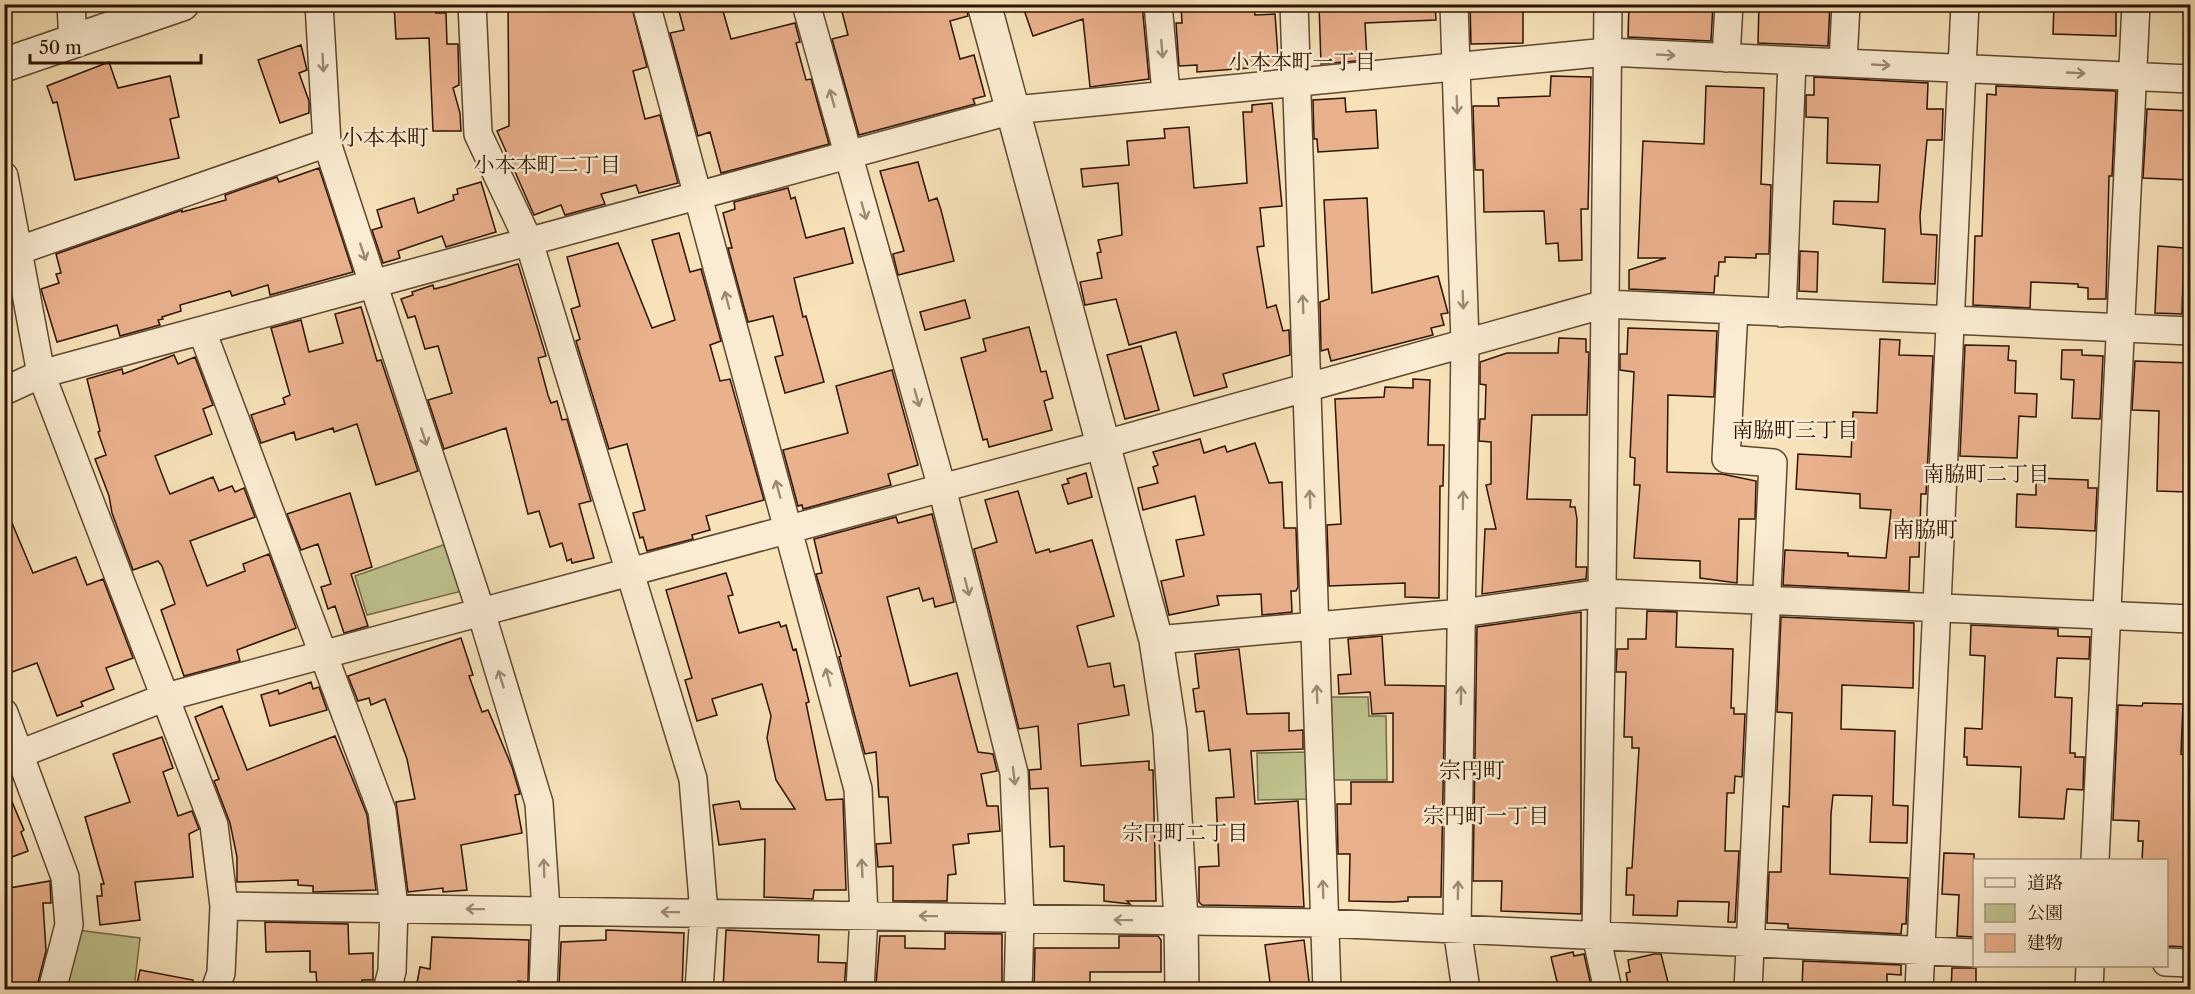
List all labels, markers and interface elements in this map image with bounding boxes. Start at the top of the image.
scale bar [30,27,201,65]
text: 50 m [39,37,82,59]
one-way arrow [1157,38,1168,58]
district label: 小本本町一丁目 [1229,49,1376,74]
one-way arrow [1655,50,1675,61]
one-way arrow [317,52,328,72]
one-way arrow [1871,59,1891,70]
one-way arrow [2066,68,2086,79]
one-way arrow [826,89,837,108]
one-way arrow [1451,94,1463,114]
district label: 小本本町 [341,124,429,151]
district label: 小本本町二丁目 [474,152,621,177]
one-way arrow [859,201,870,220]
one-way arrow [358,242,369,261]
one-way arrow [1457,289,1469,309]
one-way arrow [721,291,733,310]
one-way arrow [1297,295,1309,315]
one-way arrow [911,389,923,408]
district label: 南脇町三丁目 [1732,417,1858,442]
one-way arrow [419,427,430,446]
district label: 南脇町二丁目 [1923,461,2049,486]
one-way arrow [772,480,783,499]
one-way arrow [1304,490,1315,510]
one-way arrow [1457,490,1469,510]
district label: 南脇町 [1892,516,1958,543]
one-way arrow [962,577,973,596]
one-way arrow [822,668,834,687]
one-way arrow [495,670,506,689]
one-way arrow [1311,685,1322,705]
one-way arrow [1455,685,1467,705]
district label: 宗円町 [1439,757,1505,784]
one-way arrow [1008,766,1019,785]
district label: 宗円町一丁目 [1423,803,1549,828]
district label: 宗円町二丁目 [1122,820,1248,845]
one-way arrow [538,859,550,879]
one-way arrow [856,859,867,879]
legend [1973,859,2168,967]
text: 道路 [2027,872,2063,894]
one-way arrow [1317,880,1328,900]
one-way arrow [1452,880,1464,900]
text: 公園 [2027,902,2063,924]
one-way arrow [465,903,485,914]
one-way arrow [660,906,680,918]
one-way arrow [918,910,938,922]
one-way arrow [1113,914,1133,925]
text: 建物 [2027,932,2063,954]

